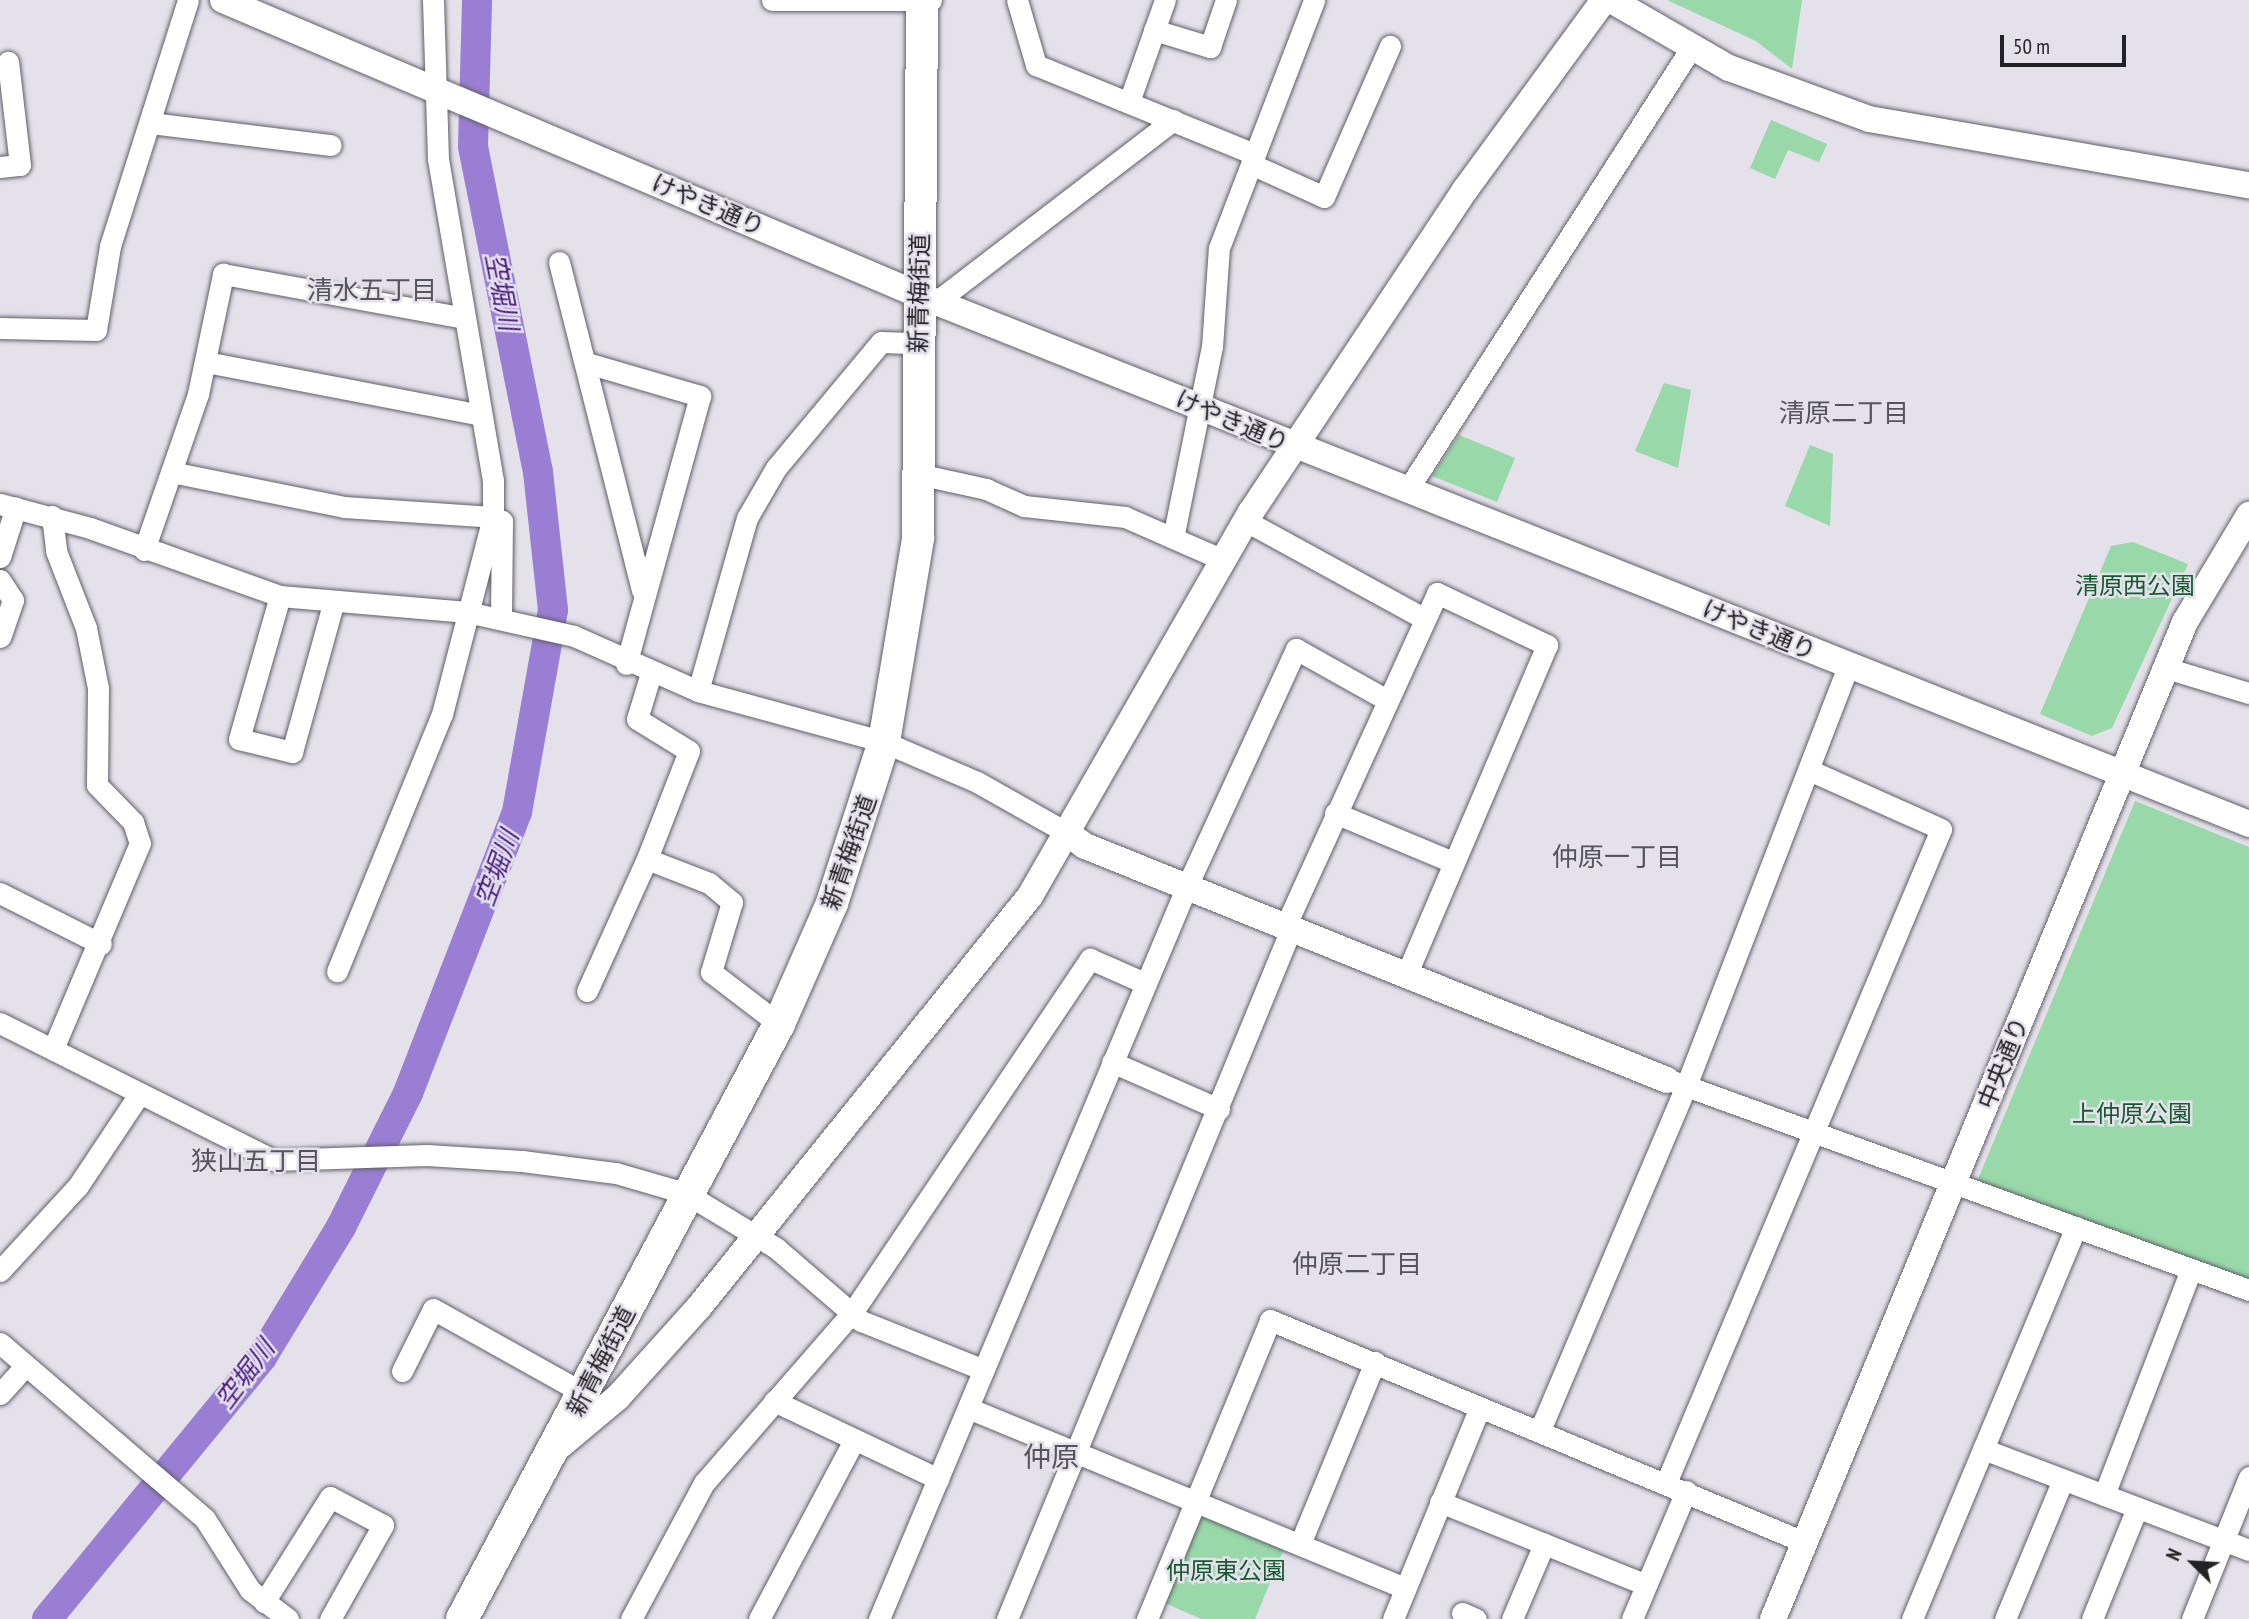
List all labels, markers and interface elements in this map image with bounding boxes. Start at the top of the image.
scale bar [2004,21,2130,65]
text: 50 m [2013,33,2050,60]
street label: けやき通り [647,168,769,242]
street label: 新青梅街道 [904,233,934,353]
water label: 空堀川 [479,251,525,333]
district label: 清水五丁目 [307,274,437,306]
street label: けやき通り [1171,384,1293,458]
district label: 清原二丁目 [1779,397,1909,429]
park label: 清原西公園 [2075,572,2195,600]
street label: けやき通り [1698,594,1820,666]
street label: 新青梅街道 [816,791,882,913]
water label: 空堀川 [469,826,525,910]
district label: 仲原一丁目 [1552,841,1682,873]
street label: 中央通り [1972,1013,2034,1113]
park label: 上仲原公園 [2072,1100,2192,1128]
district label: 狭山五丁目 [191,1145,321,1177]
district label: 仲原二丁目 [1292,1248,1422,1280]
street label: 新青梅街道 [561,1301,641,1421]
water label: 空堀川 [209,1333,281,1415]
district label: 仲原 [1023,1440,1079,1474]
north arrow [2158,1528,2228,1598]
text: N [2161,1545,2187,1564]
park label: 仲原東公園 [1166,1557,1286,1585]

